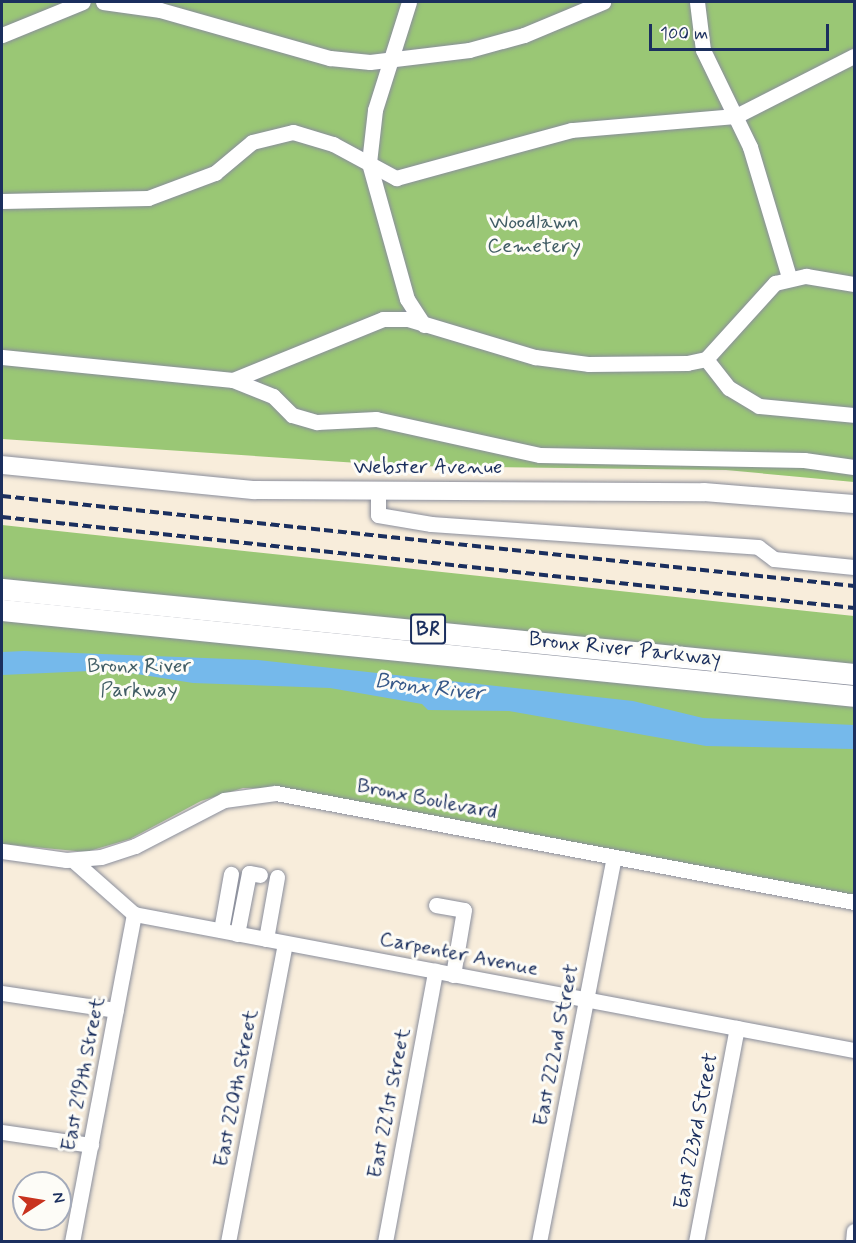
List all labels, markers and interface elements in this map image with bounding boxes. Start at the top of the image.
scale bar [652,12,832,50]
text: 100 m [660,22,708,46]
park label: Woodlawn Cemetery [487,209,581,259]
street label: Webster Avenue [355,454,501,480]
road number: BR [410,612,446,646]
street label: Bronx River Parkway [531,627,719,671]
park label: Bronx River Parkway [87,653,191,703]
water label: Bronx River [374,668,484,708]
street label: Bronx Boulevard [356,773,498,825]
street label: Carpenter Avenue [377,926,541,982]
street label: East 222nd Street [528,962,584,1128]
street label: East 219th Street [56,995,110,1153]
street label: East 220th Street [208,1007,264,1169]
street label: East 221st Street [362,1026,416,1180]
street label: East 223rd Street [669,1051,723,1211]
north arrow [12,1171,72,1231]
text: N [47,1190,70,1205]

